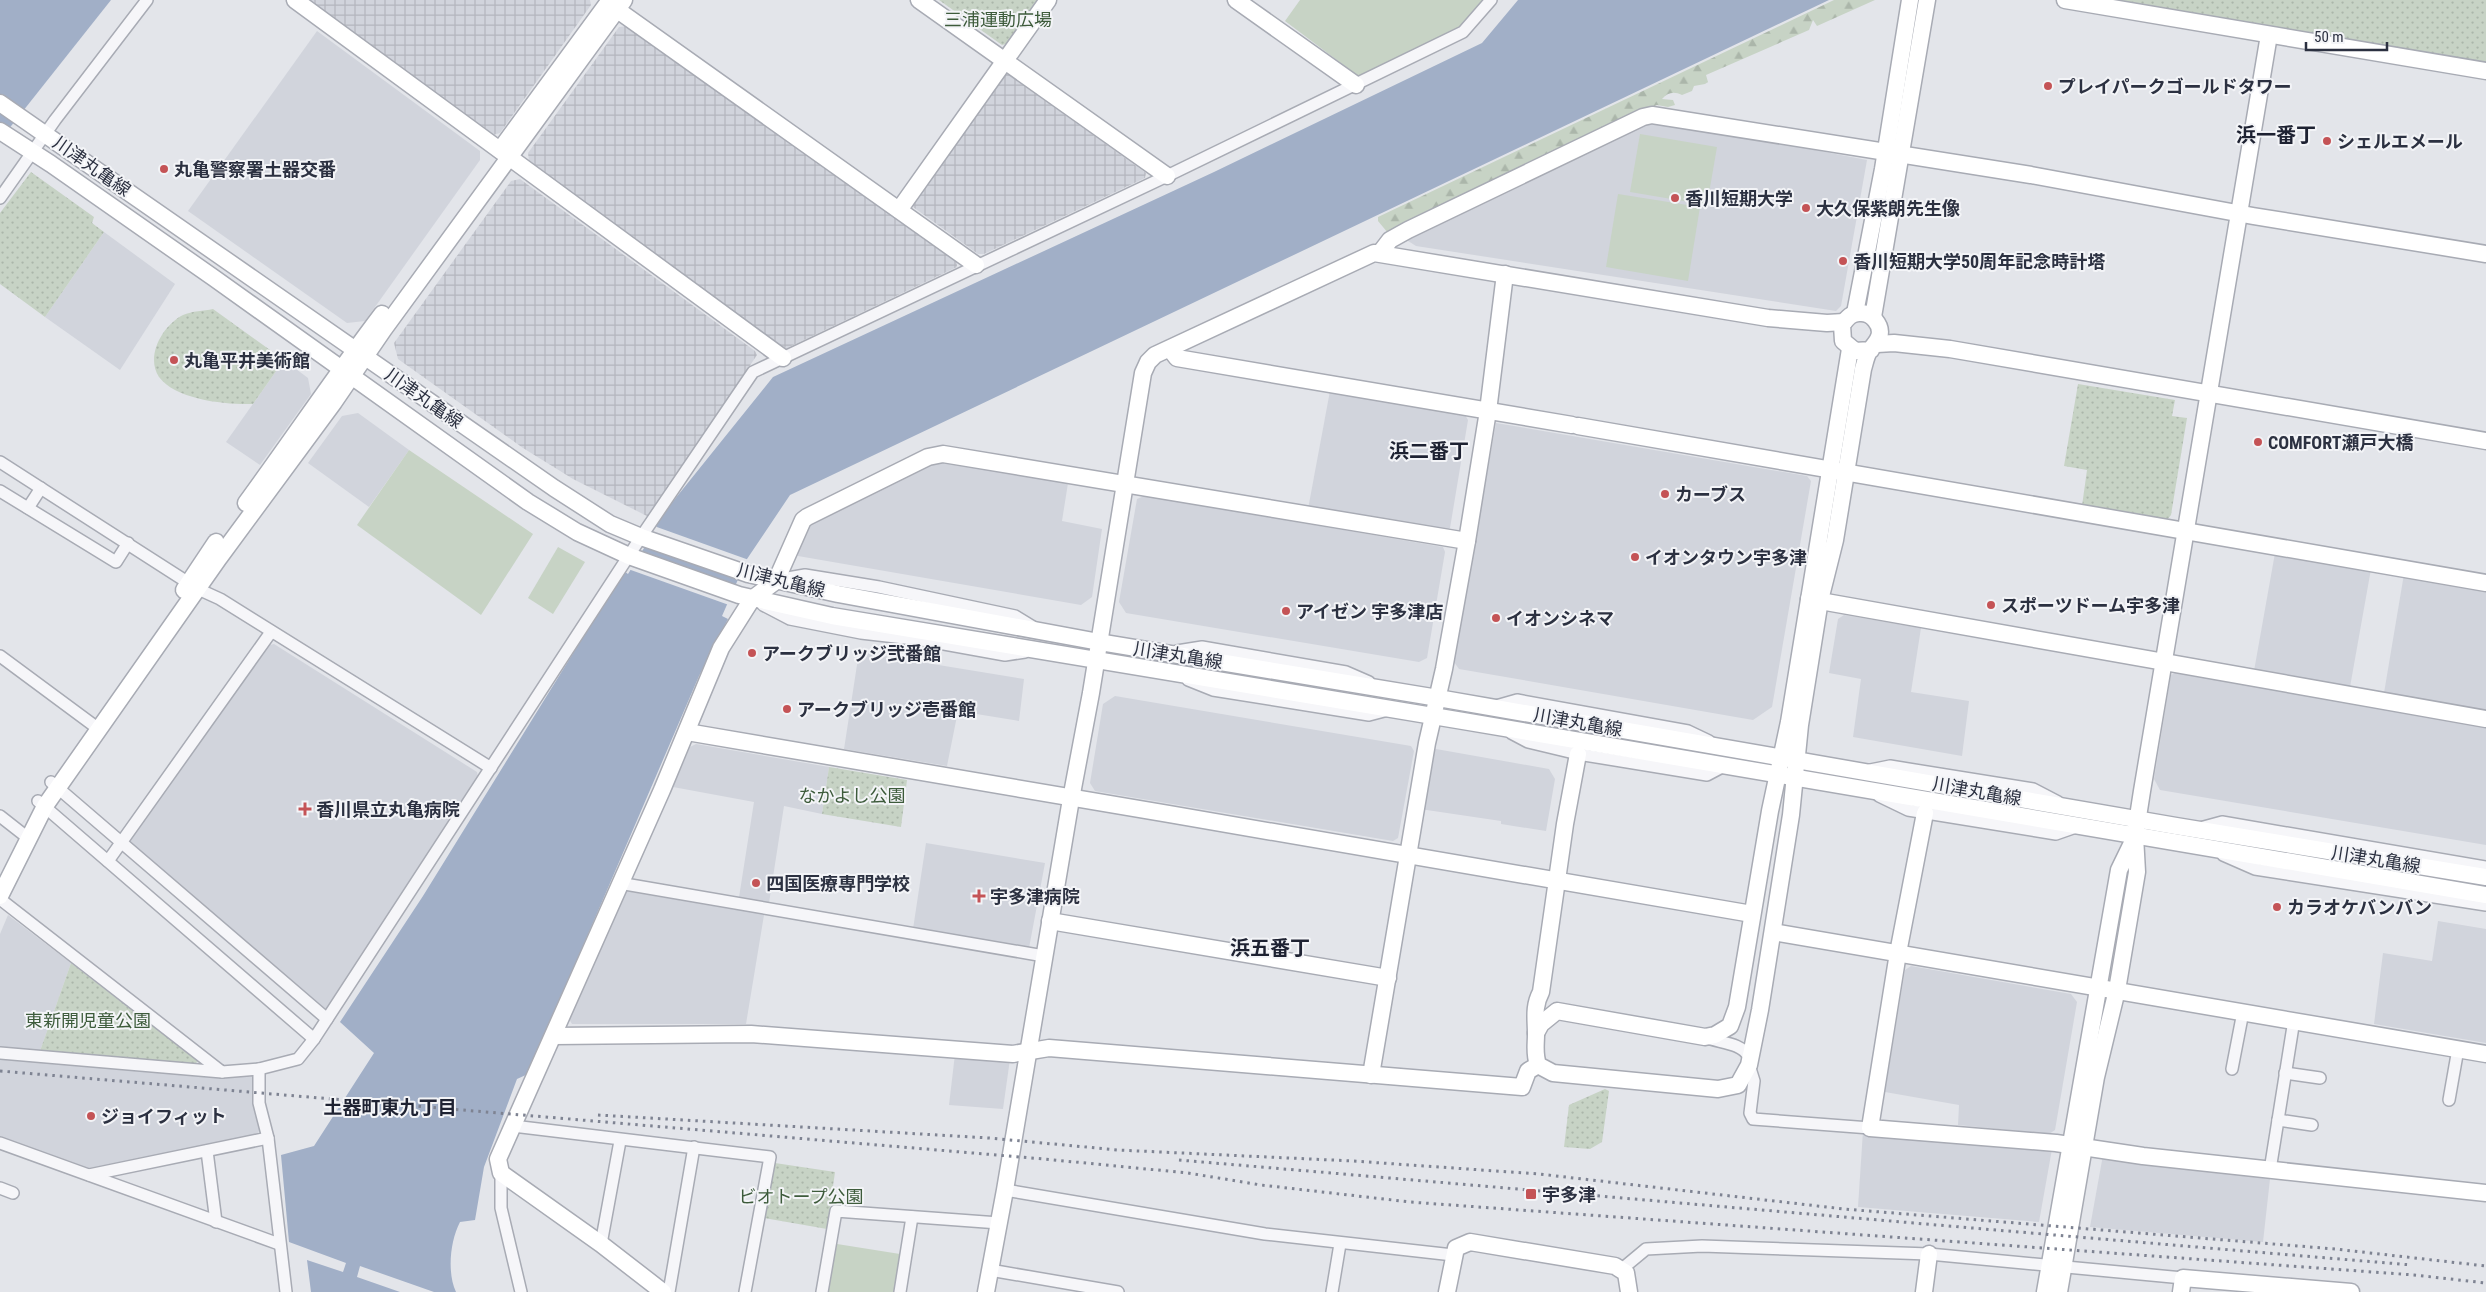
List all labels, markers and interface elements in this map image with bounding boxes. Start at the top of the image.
park label: 三浦運動広場 [944,9,1052,30]
scale bar [2306,20,2387,52]
text: 50 m [2314,28,2344,46]
place label: プレイパークゴールドタワー [2058,76,2292,97]
marker: プレイパークゴールドタワー [2042,80,2054,92]
district label: 浜一番丁 [2236,123,2316,147]
place label: シェルエメール [2337,131,2463,152]
street label: 川津丸亀線 [49,132,135,200]
marker: シェルエメール [2321,135,2333,147]
place label: 丸亀警察署土器交番 [174,159,336,180]
marker: 丸亀警察署土器交番 [158,163,170,175]
place label: 香川短期大学 [1685,188,1793,209]
marker: 香川短期大学 [1669,192,1681,204]
place label: 大久保紫朗先生像 [1816,198,1960,219]
marker: 大久保紫朗先生像 [1800,202,1812,214]
place label: 香川短期大学50周年記念時計塔 [1853,251,2105,272]
marker: 香川短期大学50周年記念時計塔 [1837,255,1849,267]
place label: 丸亀平井美術館 [184,350,310,371]
marker: 丸亀平井美術館 [168,354,180,366]
street label: 川津丸亀線 [381,364,467,432]
place label: COMFORT瀬戸大橋 [2268,432,2413,453]
marker: COMFORT瀬戸大橋 [2252,436,2264,448]
district label: 浜二番丁 [1389,439,1469,463]
place label: カーブス [1675,484,1746,505]
marker: カーブス [1659,488,1671,500]
place label: イオンタウン宇多津 [1645,547,1807,568]
marker: イオンタウン宇多津 [1629,551,1641,563]
street label: 川津丸亀線 [735,559,827,601]
place label: スポーツドーム宇多津 [2001,595,2180,616]
marker: スポーツドーム宇多津 [1985,599,1997,611]
place label: アイゼン 宇多津店 [1296,601,1443,622]
marker: アイゼン 宇多津店 [1280,605,1292,617]
place label: イオンシネマ [1506,608,1614,629]
marker: イオンシネマ [1490,612,1502,624]
street label: 川津丸亀線 [1132,638,1224,672]
place label: アークブリッジ弐番館 [762,643,941,664]
marker: アークブリッジ弐番館 [746,647,758,659]
place label: アークブリッジ壱番館 [797,699,976,720]
marker: アークブリッジ壱番館 [781,703,793,715]
street label: 川津丸亀線 [1532,704,1624,740]
street label: 川津丸亀線 [1931,773,2023,809]
park label: なかよし公園 [798,785,906,806]
place label: 香川県立丸亀病院 [316,799,460,820]
marker: 香川県立丸亀病院 [298,802,312,816]
street label: 川津丸亀線 [2330,842,2422,876]
place label: 四国医療専門学校 [766,873,910,894]
marker: 四国医療専門学校 [750,877,762,889]
place label: 宇多津病院 [990,886,1080,907]
marker: 宇多津病院 [972,889,986,903]
place label: カラオケバンバン [2287,897,2432,918]
marker: カラオケバンバン [2271,901,2283,913]
district label: 浜五番丁 [1230,936,1310,960]
park label: 東新開児童公園 [25,1010,151,1031]
district label: 土器町東九丁目 [323,1096,457,1119]
place label: ジョイフィット [101,1106,227,1127]
marker: ジョイフィット [85,1110,97,1122]
place label: 宇多津 [1542,1184,1596,1205]
park label: ビオトープ公園 [739,1186,863,1207]
marker: 宇多津 [1524,1187,1538,1201]

